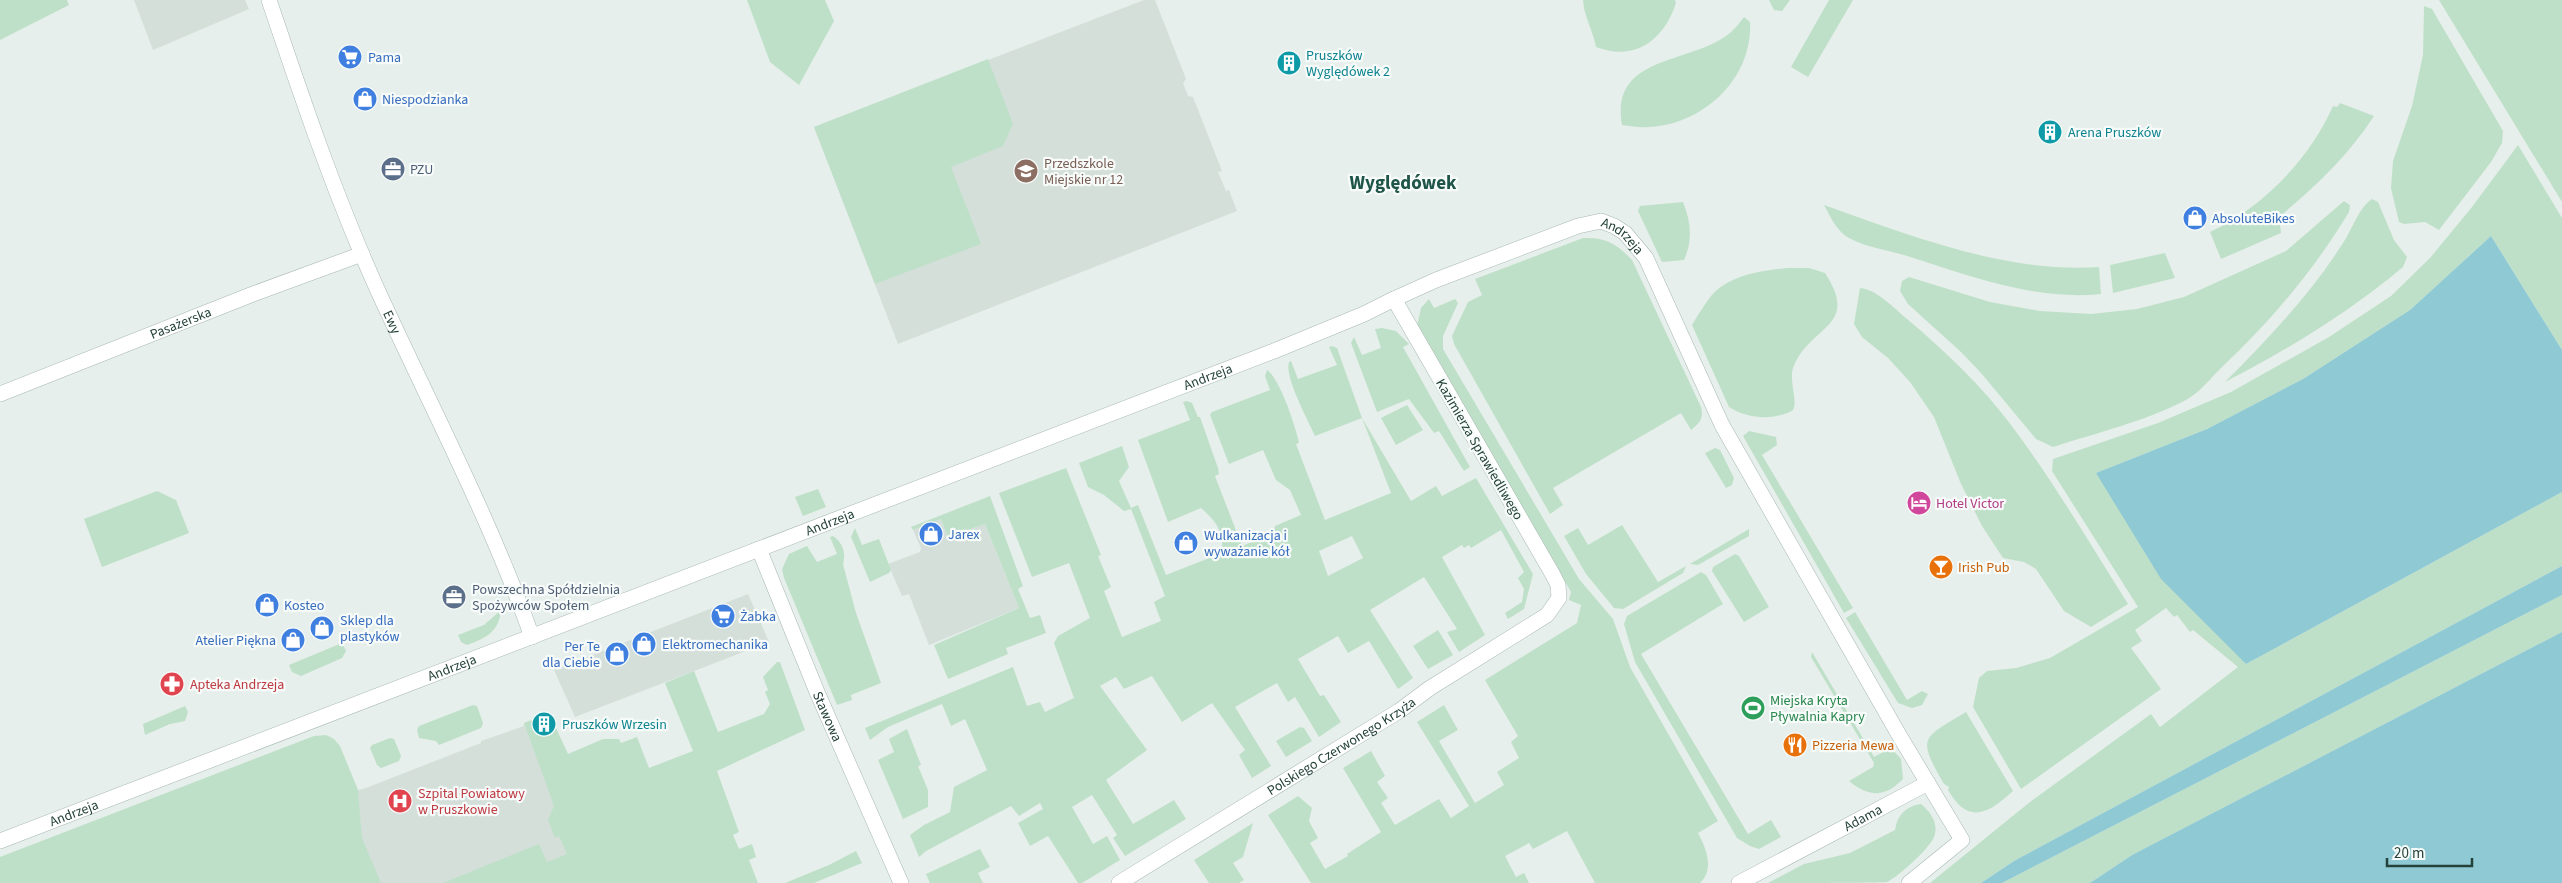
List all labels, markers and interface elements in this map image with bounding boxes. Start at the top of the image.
supermarket icon: Pama [337,44,363,70]
place label: Pruszków Wyględówek 2 [1306,46,1390,82]
place label: Pama [368,48,401,68]
building icon: Pruszków Wyględówek 2 [1276,50,1302,76]
shop icon: Niespodzianka [352,86,378,112]
place label: Niespodzianka [382,90,468,110]
building icon: Arena Pruszków [2037,119,2063,145]
place label: Arena Pruszków [2068,123,2161,143]
place label: Przedszkole Miejskie nr 12 [1044,154,1123,190]
office icon: PZU [380,156,406,182]
school or university icon: Przedszkole Miejskie nr 12 [1013,158,1039,184]
place label: PZU [410,160,433,180]
district label: Wyględówek [1350,170,1457,197]
shop icon: AbsoluteBikes [2182,205,2208,231]
place label: AbsoluteBikes [2212,209,2295,229]
street label: Andrzeja [1598,213,1648,259]
street label: Pasażerska [147,302,215,345]
street label: Ewy [377,307,406,338]
street label: Andrzeja [1181,359,1236,396]
street label: Kazimierza Sprawiedliwego [1430,375,1528,524]
hotel icon: Hotel Victor [1906,490,1932,516]
place label: Hotel Victor [1936,494,2004,514]
street label: Andrzeja [803,504,858,541]
shop icon: Jarex [918,521,944,547]
place label: Jarex [948,525,980,545]
place label: Wulkanizacja i wyważanie kół [1204,526,1290,562]
shop icon: Wulkanizacja i wyważanie kół [1173,530,1199,556]
bar icon: Irish Pub [1928,554,1954,580]
place label: Irish Pub [1958,558,2010,578]
place label: Powszechna Spółdzielnia Spożywców Społem [472,580,620,616]
office icon: Powszechna Spółdzielnia Spożywców Społem [441,584,467,610]
shop icon: Kosteo [254,592,280,618]
place label: Kosteo [284,596,324,616]
supermarket icon: Żabka [710,603,736,629]
place label: Żabka [740,607,776,627]
place label: Sklep dla plastyków [340,611,400,647]
shop icon: Sklep dla plastyków [309,615,335,641]
shop icon: Atelier Piękna [280,627,306,653]
place label: Atelier Piękna [196,631,276,651]
shop icon: Elektromechanika [631,631,657,657]
place label: Elektromechanika [662,635,768,655]
place label: Per Te dla Ciebie [542,637,600,673]
shop icon: Per Te dla Ciebie [604,641,630,667]
street label: Andrzeja [425,650,480,687]
pharmacy icon: Apteka Andrzeja [159,671,185,697]
place label: Apteka Andrzeja [190,675,284,695]
street label: Stawowa [807,688,847,745]
place label: Miejska Kryta Pływalnia Kapry [1770,691,1865,727]
street label: Polskiego Czerwonego Krzyża [1263,693,1420,801]
sports icon: Miejska Kryta Pływalnia Kapry [1740,695,1766,721]
building icon: Pruszków Wrzesin [531,711,557,737]
place label: Pruszków Wrzesin [562,715,667,735]
restaurant icon: Pizzeria Mewa [1782,732,1808,758]
place label: Pizzeria Mewa [1812,736,1894,756]
place label: Szpital Powiatowy w Pruszkowie [418,784,525,820]
hospital icon: Szpital Powiatowy w Pruszkowie [387,788,413,814]
street label: Andrzeja [47,795,102,832]
street label: Adama [1840,800,1886,837]
scale bar [2387,836,2472,868]
text: 20 m [2394,843,2424,864]

